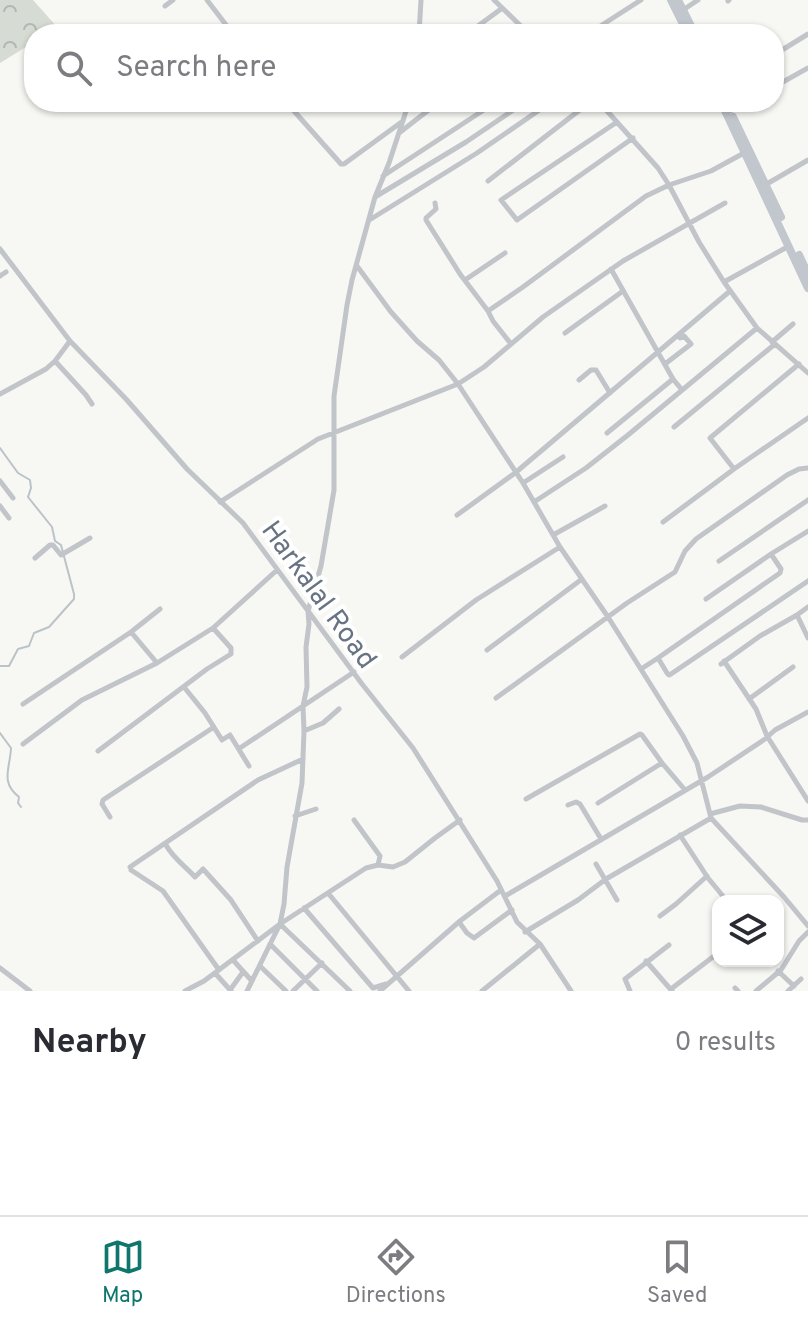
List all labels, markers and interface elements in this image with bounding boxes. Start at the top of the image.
search box [24,24,784,112]
icon: search [52,46,96,90]
text: Search here [116,50,276,87]
street label: Harkalal Road [252,515,383,677]
map controls [712,895,784,967]
button: layers [712,895,784,967]
text: Nearby [32,1022,147,1065]
text: 0 results [675,1027,776,1060]
tab: Map [101,1235,145,1310]
tab: Directions [346,1235,446,1310]
tab: Saved [647,1235,707,1310]

